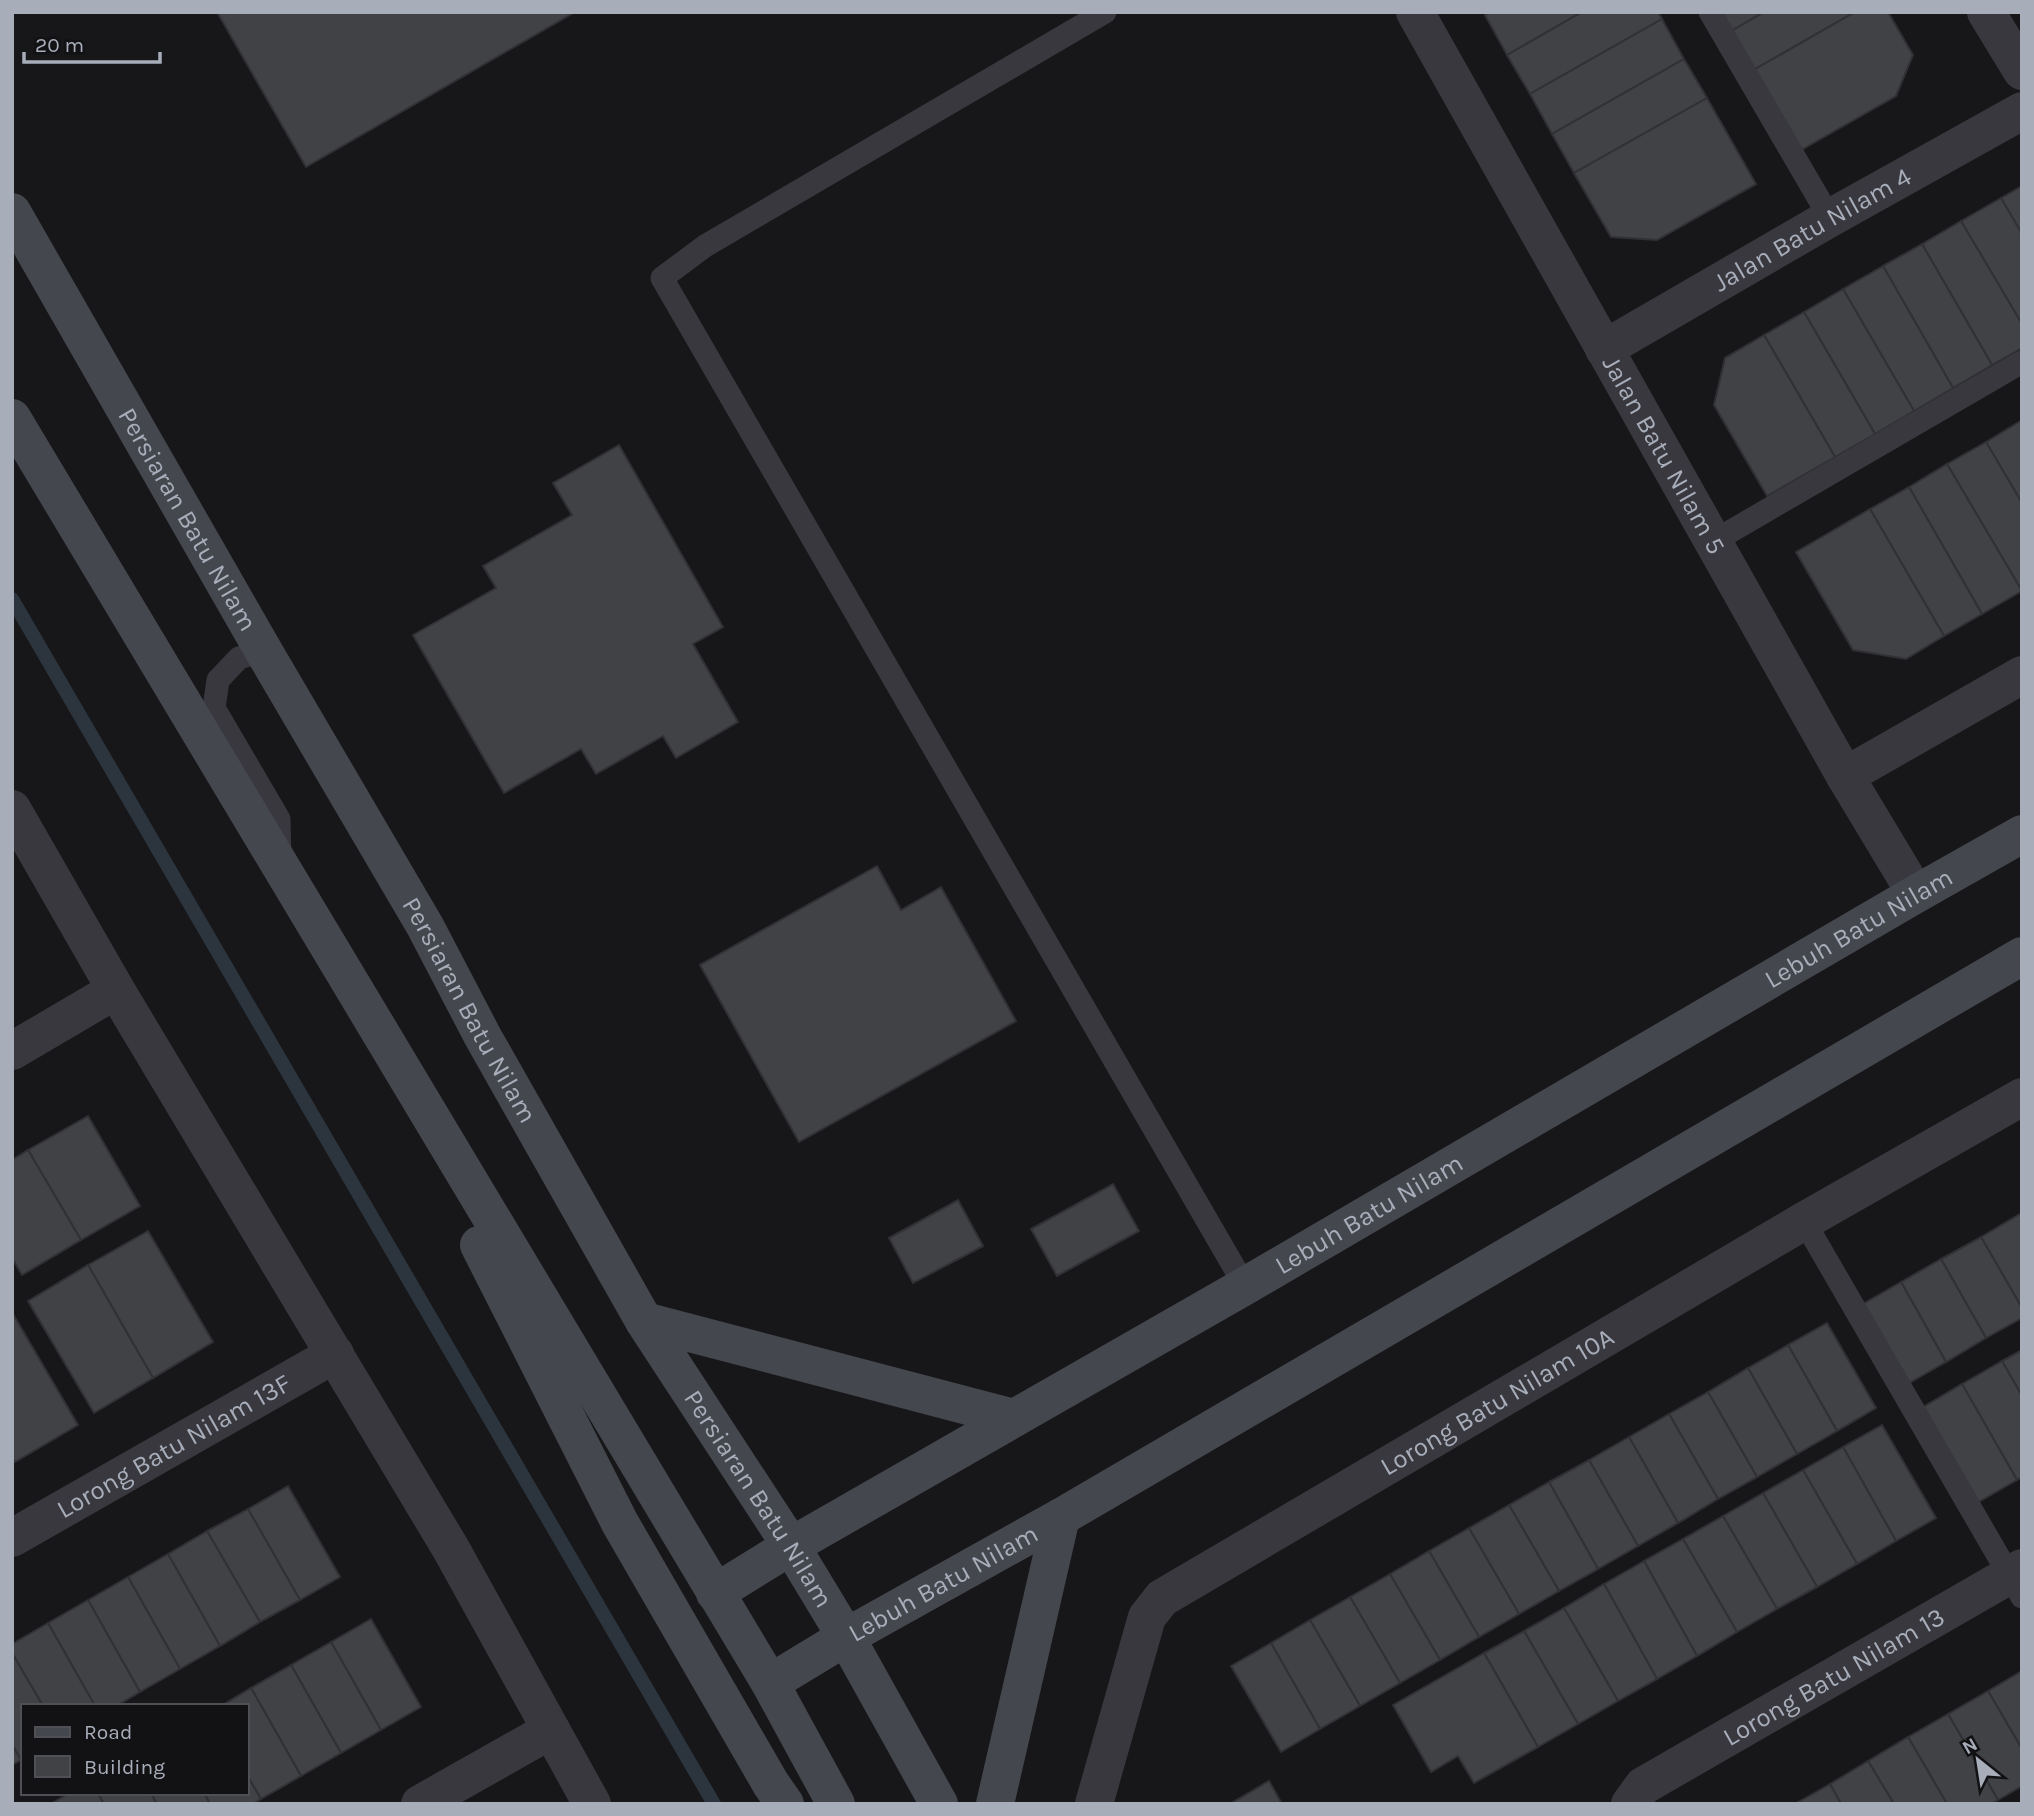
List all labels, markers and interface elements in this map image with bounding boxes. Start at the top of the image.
scale bar [24,21,161,65]
text: 20 m [35,33,84,57]
street label: Jalan Batu Nilam 4 [1708,161,1917,298]
street label: Jalan Batu Nilam 5 [1596,350,1732,560]
street label: Persiaran Batu Nilam [111,402,264,637]
street label: Lebuh Batu Nilam [1759,861,1958,995]
street label: Persiaran Batu Nilam [396,892,543,1128]
street label: Lebuh Batu Nilam [1270,1147,1469,1281]
street label: Lorong Batu Nilam 10A [1375,1321,1620,1482]
street label: Lorong Batu Nilam 13F [51,1368,296,1525]
street label: Persiaran Batu Nilam [677,1384,839,1613]
street label: Lebuh Batu Nilam [843,1518,1044,1649]
street label: Lorong Batu Nilam 13 [1718,1601,1950,1753]
legend [21,1704,248,1795]
text: Road [84,1720,132,1744]
north arrow [1943,1725,2013,1795]
text: N [1959,1733,1981,1759]
text: Building [84,1755,165,1779]

